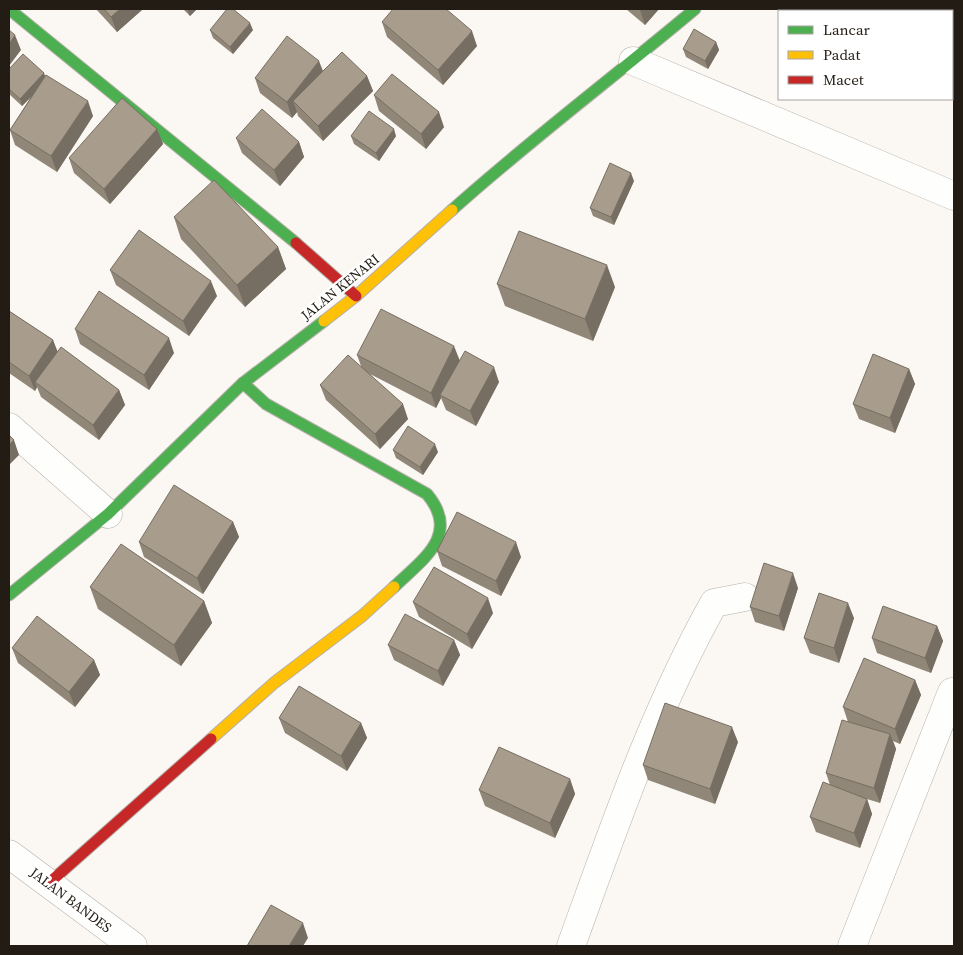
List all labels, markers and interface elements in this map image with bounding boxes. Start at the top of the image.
legend [778,10,953,100]
text: Lancar [823,19,870,40]
text: Padat [823,44,860,65]
text: Macet [823,69,864,90]
street label: JALAN KENARI [296,249,384,326]
street label: JALAN BANDES [25,862,116,937]

